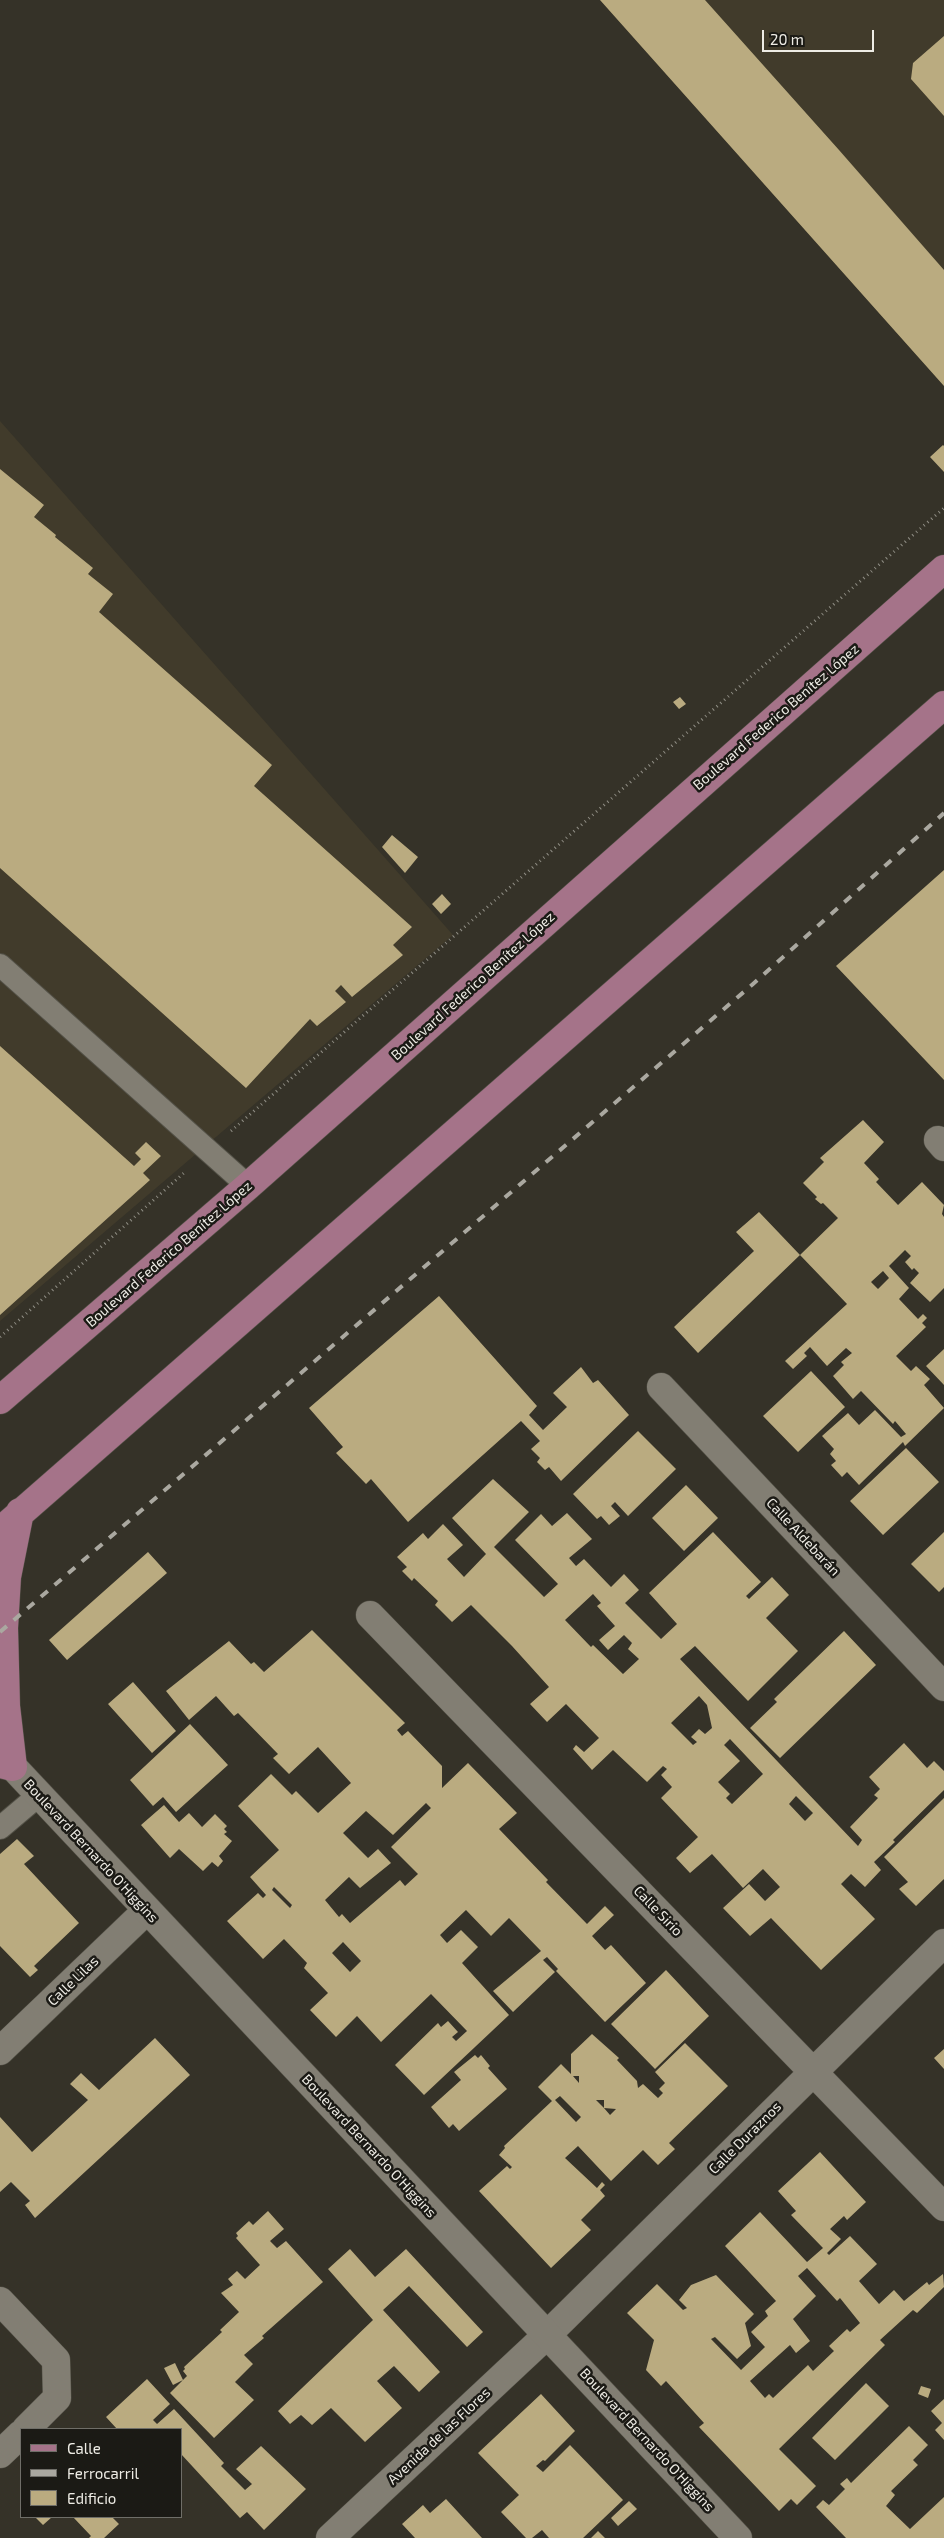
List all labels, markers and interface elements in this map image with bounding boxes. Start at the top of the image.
scale bar [764,20,876,52]
text: 20 m [770,30,804,48]
street label: Boulevard Federico Benítez López [690,640,862,794]
street label: Boulevard Federico Benítez López [388,908,558,1064]
street label: Boulevard Federico Benítez López [83,1177,255,1331]
street label: Calle Aldebarán [763,1495,843,1579]
street label: Boulevard Bernardo O'Higgins [20,1776,162,1926]
street label: Calle Sirio [630,1883,686,1939]
street label: Calle Lilas [44,1953,102,2009]
street label: Boulevard Bernardo O'Higgins [298,2071,440,2221]
street label: Calle Duraznos [705,2098,785,2178]
street label: Boulevard Bernardo O'Higgins [576,2365,718,2515]
street label: Avenida de las Flores [384,2384,494,2488]
legend [20,2428,182,2518]
text: Calle [67,2439,101,2457]
text: Ferrocarril [67,2464,139,2482]
text: Edificio [67,2489,116,2507]

